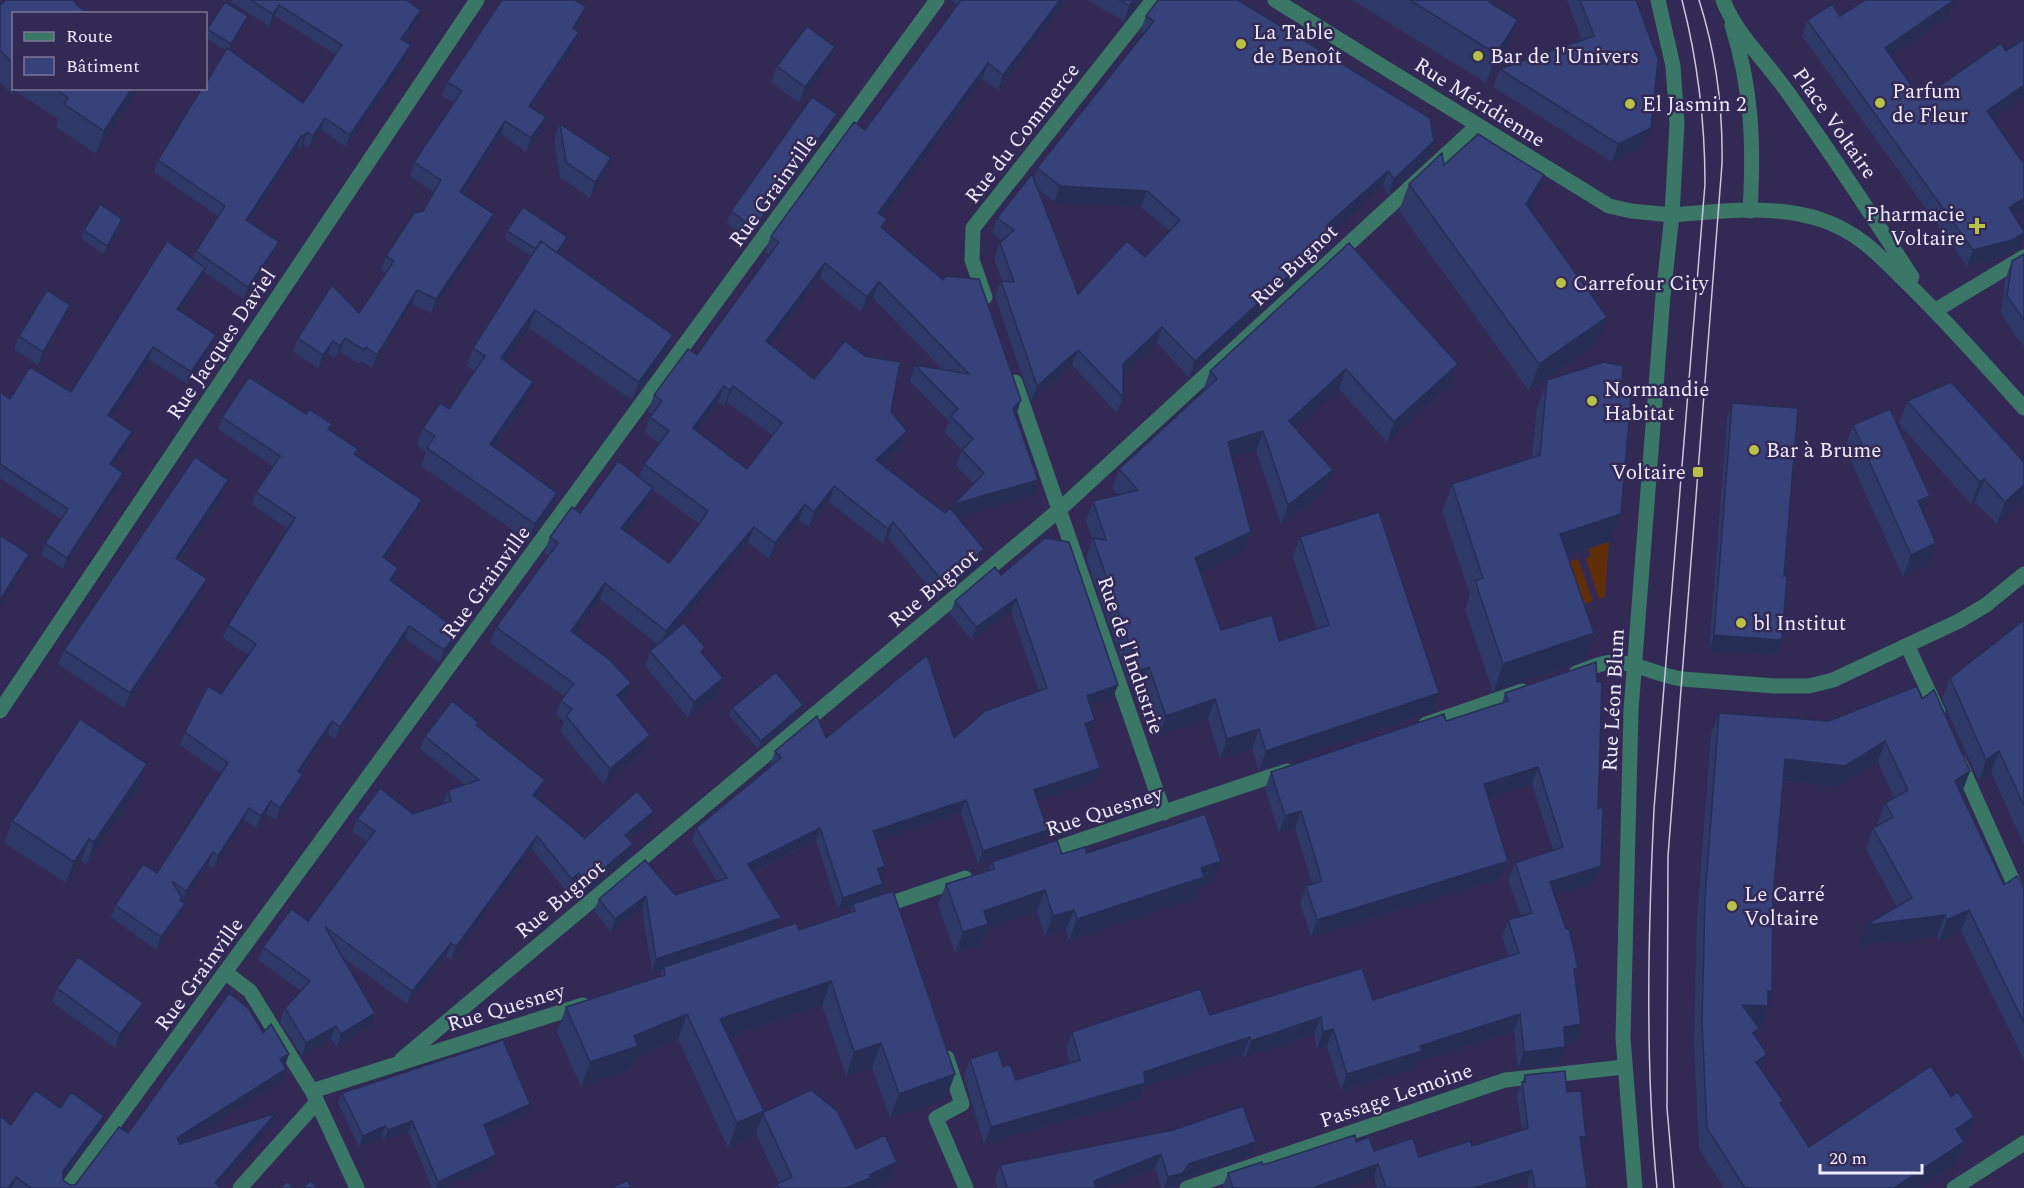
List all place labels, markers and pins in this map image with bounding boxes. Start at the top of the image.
place label: La Table de Benoît [1253,17,1342,73]
marker: La Table de Benoît [1234,37,1248,51]
place label: Bar de l'Univers [1490,41,1639,73]
marker: Bar de l'Univers [1471,49,1485,63]
place label: Parfum de Fleur [1892,76,1968,132]
place label: El Jasmin 2 [1642,89,1747,121]
marker: Parfum de Fleur [1873,96,1887,110]
marker: El Jasmin 2 [1623,97,1637,111]
place label: Pharmacie Voltaire [1866,199,1965,255]
marker: Pharmacie Voltaire [1970,219,1984,233]
place label: Carrefour City [1573,268,1709,300]
marker: Carrefour City [1554,276,1568,290]
place label: Normandie Habitat [1604,374,1709,430]
marker: Normandie Habitat [1585,394,1599,408]
place label: Bar à Brume [1766,435,1881,467]
marker: Bar à Brume [1747,443,1761,457]
place label: Voltaire [1611,457,1686,489]
marker: Voltaire [1691,465,1705,479]
place label: bl Institut [1753,608,1846,640]
marker: bl Institut [1734,616,1748,630]
place label: Le Carré Voltaire [1744,879,1825,935]
marker: Le Carré Voltaire [1725,899,1739,913]

